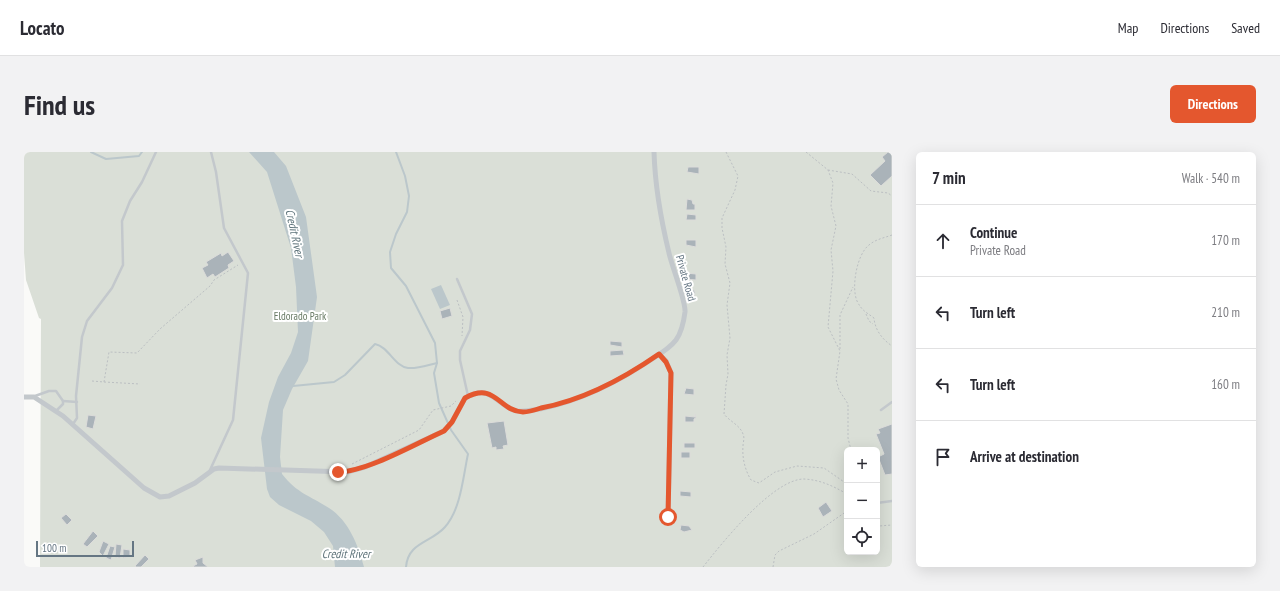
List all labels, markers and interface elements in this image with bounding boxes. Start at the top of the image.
text: Locato [20,16,65,40]
text: Map [1118,19,1138,37]
text: Directions [1160,19,1209,37]
text: Saved [1231,19,1260,37]
button: Directions [1170,85,1256,123]
text: Find us [24,86,95,123]
text: 7 min [932,167,966,189]
text: Walk · 540 m [1182,170,1240,187]
water label: Credit River [283,208,308,260]
text: Continue [970,223,1017,242]
icon: ahead [932,230,954,252]
text: 170 m [1211,232,1240,249]
text: Private Road [970,242,1026,259]
street label: Private Road [673,253,699,303]
icon: left [932,302,954,324]
text: Turn left [970,303,1015,322]
text: 210 m [1211,304,1240,321]
park label: Eldorado Park [274,309,327,323]
icon: left [932,374,954,396]
text: Turn left [970,375,1015,394]
text: 160 m [1211,376,1240,393]
icon: arrive [932,446,954,468]
map controls [844,447,880,555]
button: + [844,447,880,483]
text: Arrive at destination [970,447,1079,466]
route end [329,463,347,481]
button: − [844,483,880,519]
route start [659,508,677,526]
button: locate [844,519,880,555]
scale bar [36,539,134,558]
text: 100 m [42,541,66,555]
water label: Credit River [322,546,372,561]

